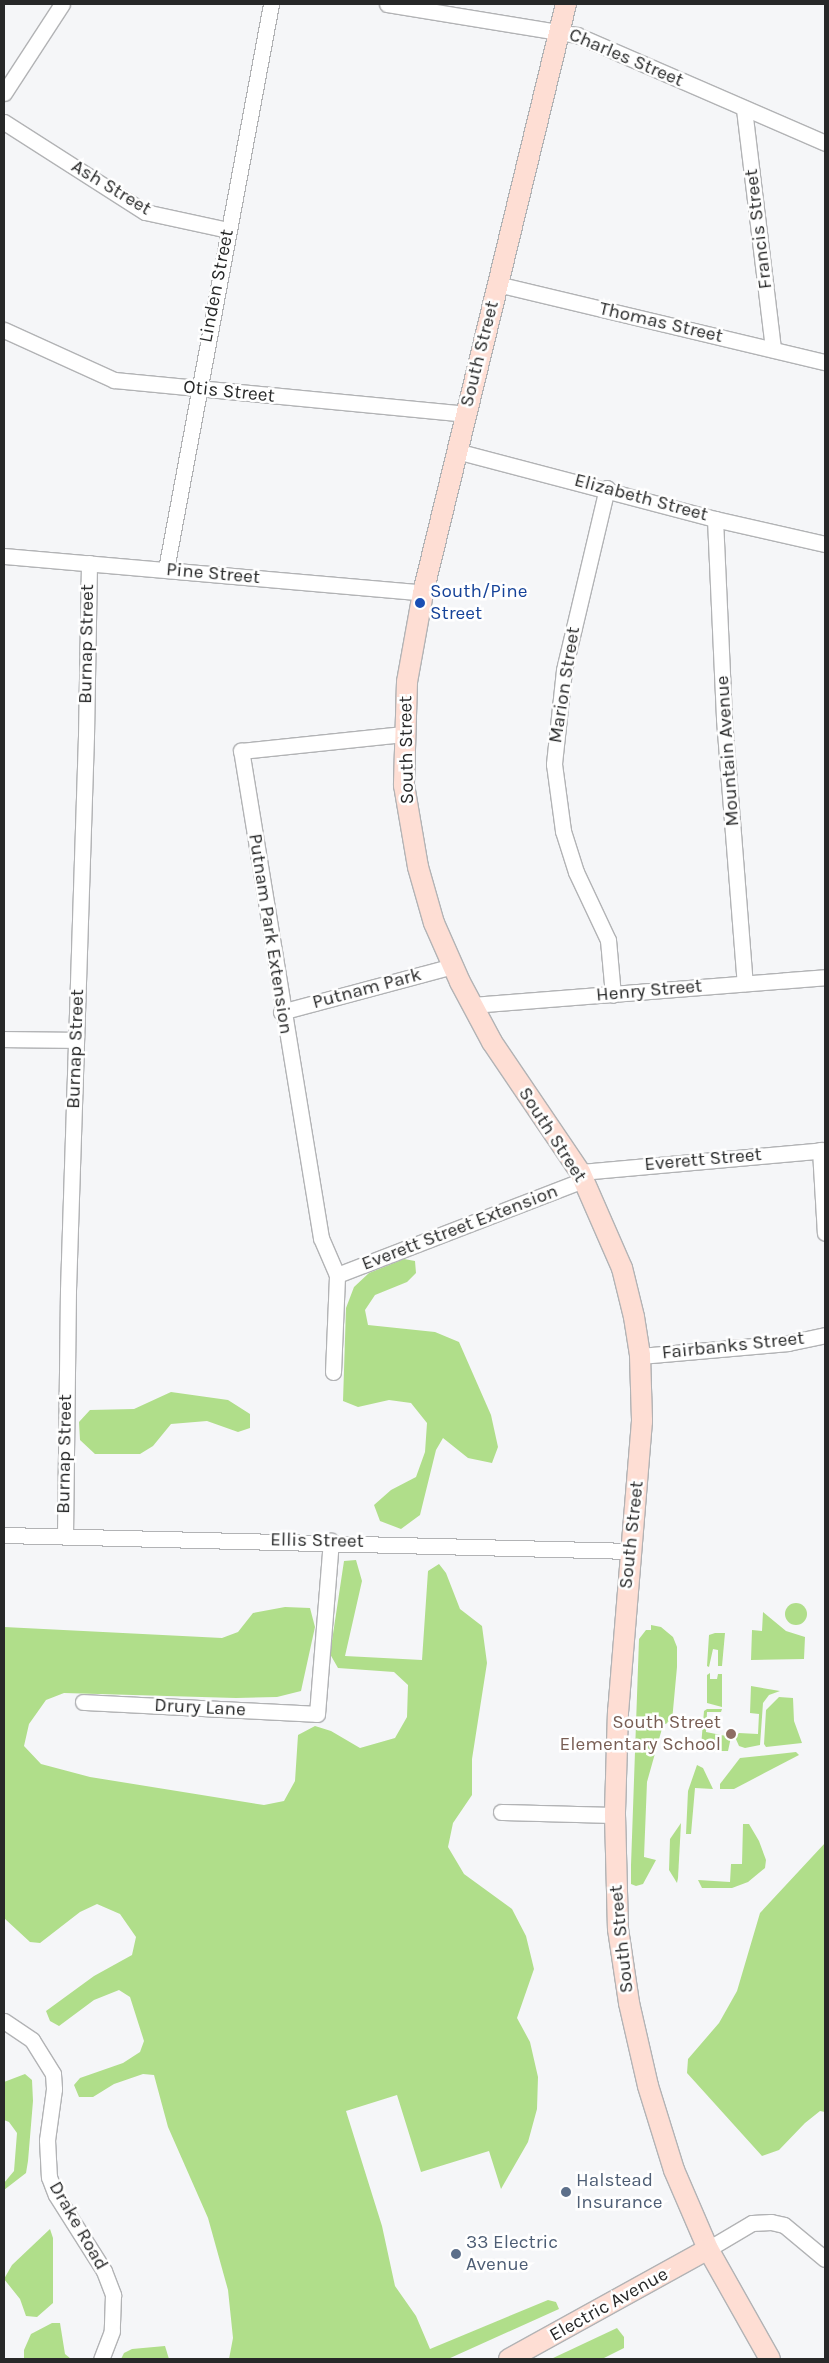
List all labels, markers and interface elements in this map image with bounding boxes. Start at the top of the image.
street label: Charles Street [565,24,687,92]
street label: Ash Street [67,155,155,221]
street label: Francis Street [740,168,778,290]
street label: Linden Street [195,227,239,345]
street label: Thomas Street [597,298,725,348]
street label: South Street [456,299,504,409]
street label: Otis Street [182,376,276,408]
street label: Elizabeth Street [572,469,710,527]
street label: Pine Street [165,559,261,589]
place label: South/Pine Street [430,581,528,625]
street label: Burnap Street [75,584,99,704]
marker: South/Pine Street [414,597,426,609]
street label: Marion Street [545,625,585,745]
street label: Mountain Avenue [711,675,745,827]
street label: South Street [395,695,419,805]
street label: Putnam Park Extension [243,832,297,1036]
street label: Putnam Park [310,964,424,1014]
street label: Henry Street [595,975,703,1007]
street label: Burnap Street [63,989,89,1109]
street label: South Street [513,1083,591,1187]
street label: Everett Street [643,1144,763,1176]
street label: Everett Street Extension [359,1180,561,1276]
street label: Fairbanks Street [661,1327,805,1365]
street label: Burnap Street [53,1394,77,1514]
street label: South Street [615,1480,649,1590]
street label: Ellis Street [270,1529,364,1553]
street label: Drury Lane [154,1694,246,1722]
place label: South Street Elementary School [560,1712,721,1756]
marker: South Street Elementary School [725,1728,737,1740]
street label: South Street [605,1884,639,1994]
place label: Halstead Insurance [576,2170,663,2214]
street label: Drake Road [43,2178,113,2274]
marker: Halstead Insurance [560,2186,572,2198]
place label: 33 Electric Avenue [466,2232,558,2276]
marker: 33 Electric Avenue [450,2248,462,2260]
street label: Electric Avenue [546,2263,672,2347]

